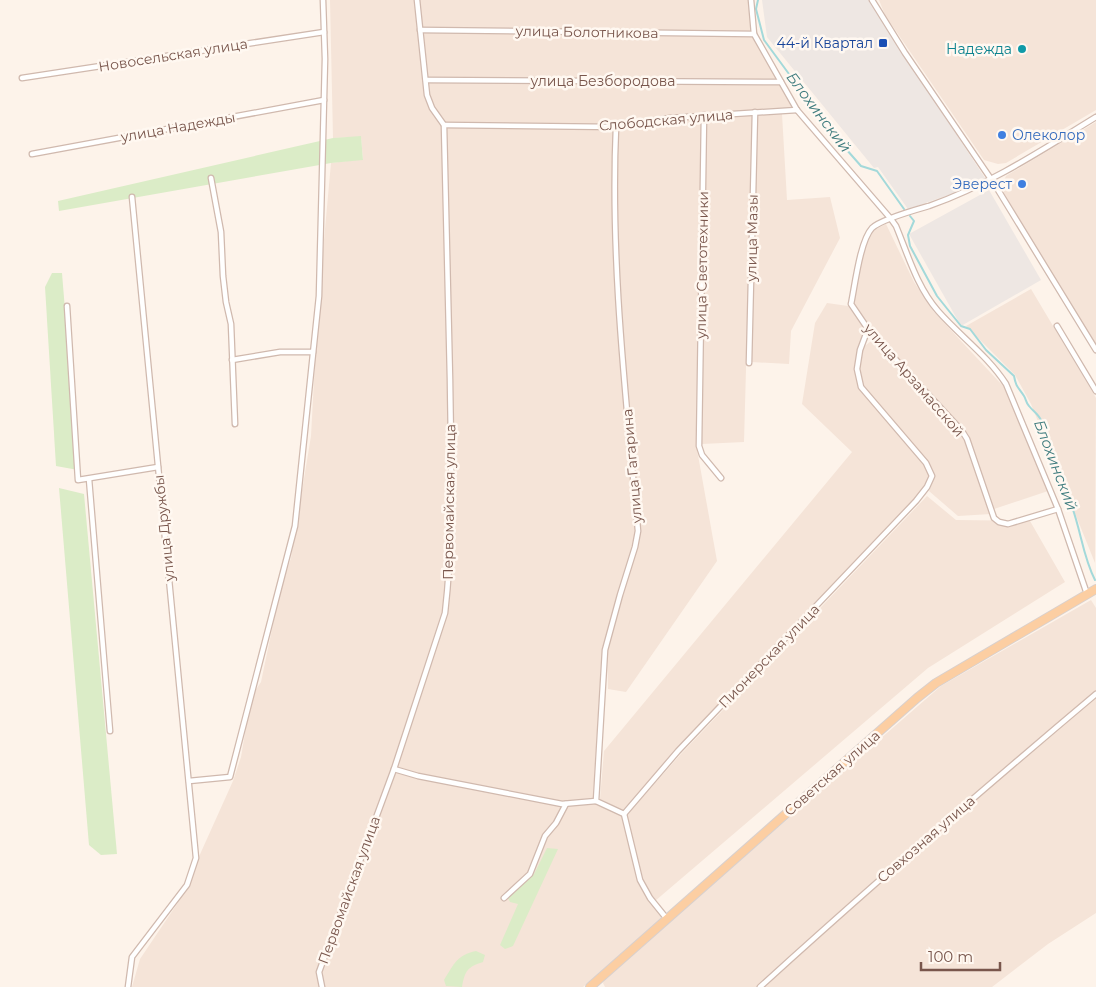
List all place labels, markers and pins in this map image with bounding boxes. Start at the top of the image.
place label: 44-й Квартал [776,34,873,52]
marker: 44-й Квартал [877,37,889,49]
place label: Надежда [946,40,1012,58]
marker: Надежда [1016,43,1028,55]
place label: Олеколор [1012,126,1085,144]
marker: Олеколор [996,129,1008,141]
place label: Эверест [952,175,1012,193]
marker: Эверест [1016,178,1028,190]

